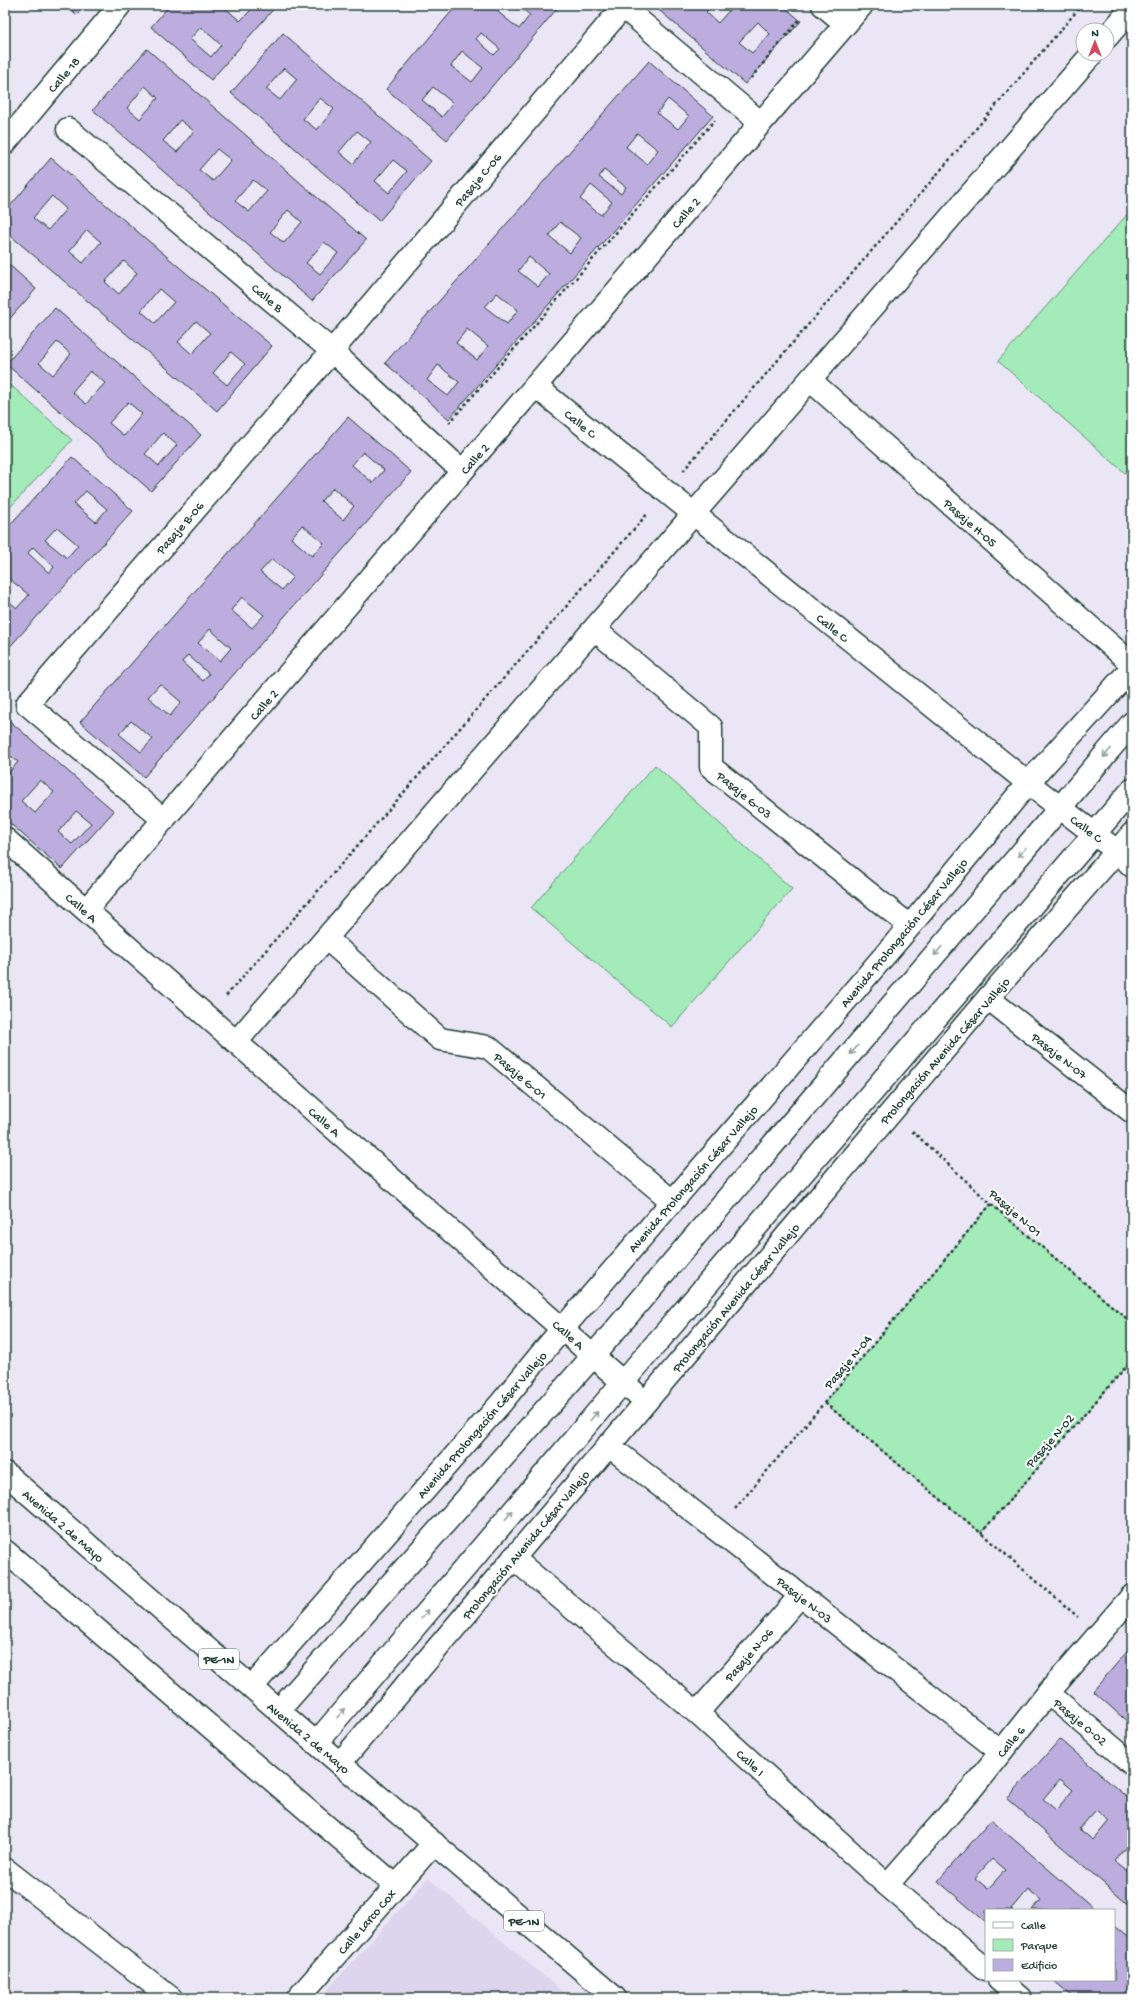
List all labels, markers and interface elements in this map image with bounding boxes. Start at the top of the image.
north arrow [1075,22,1115,62]
text: N [1091,28,1099,40]
street label: Calle 18 [46,55,84,97]
street label: Pasaje C-06 [452,151,506,211]
street label: Calle 2 [669,195,705,232]
street label: Calle B [248,281,285,317]
street label: Calle C [560,408,599,443]
street label: Calle 2 [458,441,494,478]
street label: Pasaje H-05 [939,496,999,551]
street label: Pasaje B-06 [153,499,208,559]
street label: Calle C [812,612,851,647]
street label: Calle 2 [247,687,283,724]
one-way arrow [1102,747,1111,758]
street label: Pasaje G-03 [712,769,774,823]
street label: Calle C [1066,813,1105,848]
one-way arrow [1018,846,1027,857]
street label: Avenida Prolongación César Vallejo [838,856,972,1011]
street label: Calle A [61,891,100,928]
one-way arrow [934,945,943,956]
street label: Prolongación Avenida César Vallejo [877,975,1014,1129]
street label: Pasaje N-07 [1027,1030,1090,1084]
one-way arrow [850,1045,859,1055]
street label: Pasaje G-01 [489,1050,549,1104]
street label: Avenida Prolongación César Vallejo [626,1103,762,1256]
street label: Calle A [304,1105,343,1142]
street label: Pasaje N-01 [984,1186,1044,1241]
street label: Prolongación Avenida César Vallejo [669,1221,804,1377]
street label: Calle A [548,1318,587,1355]
street label: Pasaje N-04 [821,1332,876,1394]
street label: Avenida Prolongación César Vallejo [415,1349,551,1502]
one-way arrow [589,1410,598,1421]
street label: Pasaje N-02 [1023,1411,1079,1472]
street label: Prolongación Avenida César Vallejo [459,1468,594,1624]
street label: Avenida 2 de Mayo [18,1487,106,1567]
one-way arrow [505,1509,514,1520]
street label: Pasaje N-03 [772,1574,835,1628]
one-way arrow [421,1608,430,1619]
street label: Pasaje N-06 [722,1625,778,1686]
road number: PE-1N [199,1649,239,1669]
street label: Pasaje 0-02 [1049,1696,1110,1750]
street label: Avenida 2 de Mayo [263,1700,352,1778]
one-way arrow [337,1708,346,1718]
street label: Calle 6 [995,1723,1029,1761]
street label: Calle I [732,1747,767,1780]
street label: Calle Larco Cox [336,1887,400,1958]
legend [985,1909,1115,1981]
road number: PE-1N [504,1911,544,1931]
text: Calle [1021,1920,1046,1934]
text: Parque [1020,1940,1058,1954]
text: Edificio [1021,1960,1057,1974]

